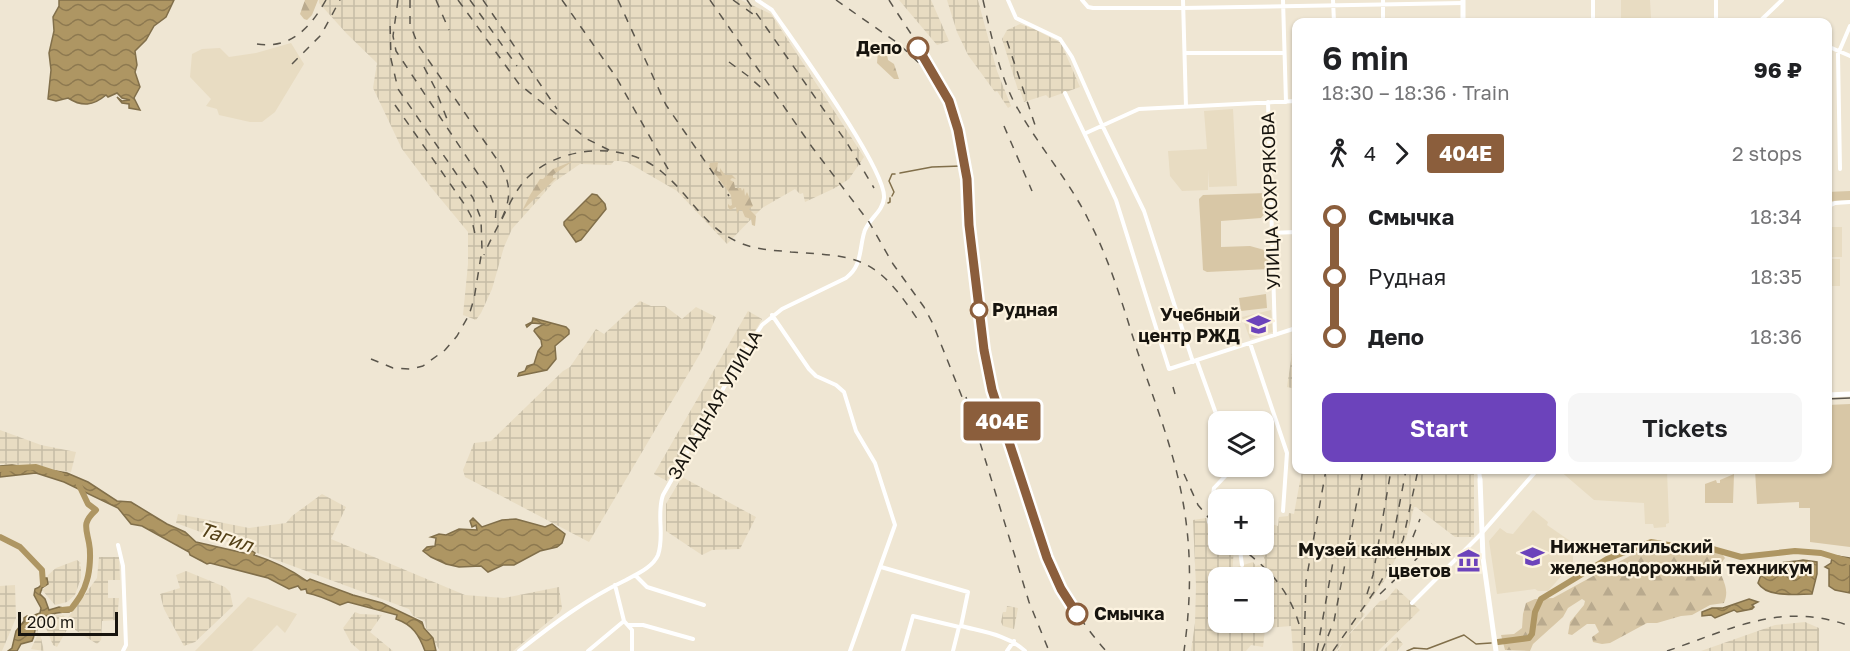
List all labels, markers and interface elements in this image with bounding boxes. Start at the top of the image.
place label: Депо [856,36,902,58]
marker: Депо [907,37,929,59]
text: 6 min [1322,38,1409,77]
text: 96 ₽ [1754,56,1802,83]
text: 18:30 – 18:36 · Train [1322,80,1509,104]
street label: УЛИЦА ХОХРЯКОВА [1256,112,1284,290]
icon: walk [1322,137,1355,170]
icon: forward [1385,137,1418,170]
text: 404Е [1439,140,1492,166]
text: 4 [1364,141,1376,165]
text: 2 stops [1732,141,1802,165]
text: Смычка [1368,203,1454,230]
text: 18:34 [1750,204,1802,228]
text: Рудная [1368,263,1446,290]
text: 18:35 [1751,264,1802,288]
place label: Рудная [992,298,1058,320]
marker: Рудная [970,301,988,319]
place label: Учебный центр РЖД [1138,303,1240,346]
school or university icon: Учебный центр РЖД [1245,312,1271,338]
text: Депо [1368,323,1424,350]
text: 18:36 [1750,324,1802,348]
street label: ЗАПАДНАЯ УЛИЦА [662,326,766,483]
button: Start [1322,393,1556,462]
button: Tickets [1568,393,1802,462]
line badge: 404Е [960,402,1044,440]
text: 404Е [975,408,1029,434]
map controls [1208,411,1274,633]
button: layers [1208,411,1274,477]
button: + [1208,489,1274,555]
water label: Тагил [196,516,257,557]
place label: Нижнетагильский железнодорожный техникум [1550,535,1813,578]
place label: Музей каменных цветов [1298,538,1452,581]
school or university icon: Нижнетагильский железнодорожный техникум [1519,544,1545,570]
museum icon: Музей каменных цветов [1456,547,1482,573]
button: − [1208,567,1274,633]
place label: Смычка [1094,602,1165,624]
marker: Смычка [1066,603,1088,625]
scale bar [18,609,118,636]
text: 200 m [27,612,74,632]

